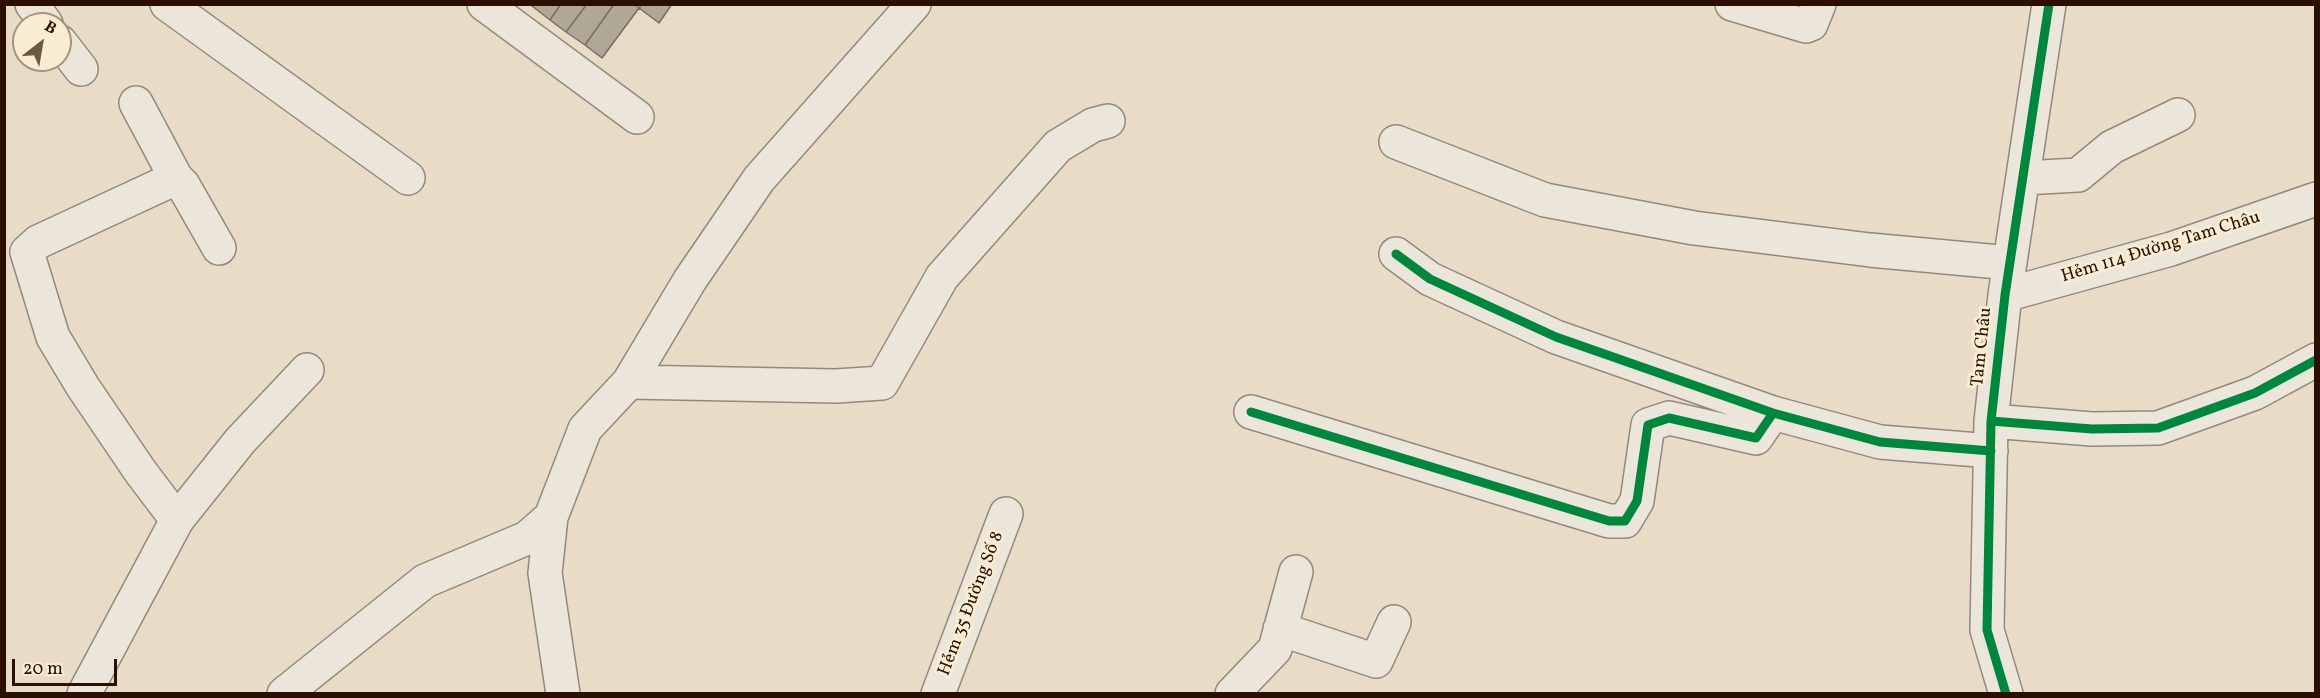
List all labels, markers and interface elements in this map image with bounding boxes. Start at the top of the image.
north arrow [12,12,72,72]
text: B [40,16,60,40]
street label: Hẻm 114 Đường Tam Châu [2059,207,2263,289]
street label: Tam Châu [1968,306,1998,388]
street label: Hẻm 35 Đường Số 8 [935,529,1009,679]
scale bar [15,647,120,685]
text: 20 m [23,657,63,682]

